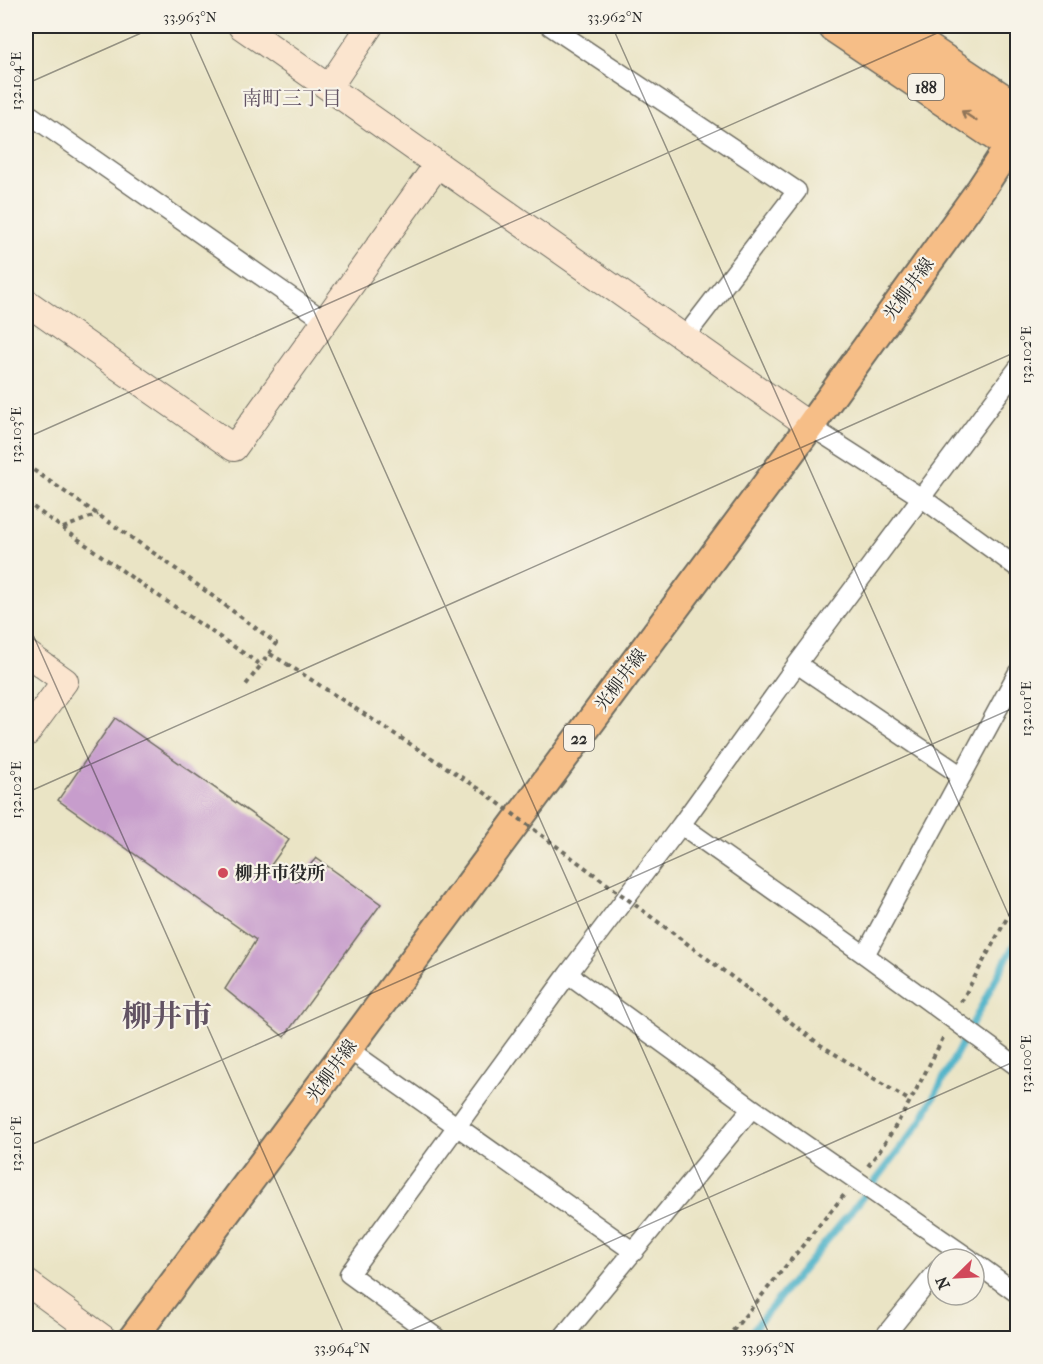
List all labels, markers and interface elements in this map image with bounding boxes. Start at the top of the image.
text: 33.963°N [163,8,218,26]
text: 33.962°N [587,8,643,26]
text: 132.104°E [7,52,25,110]
road number: 188 [908,74,944,100]
district label: 南町三丁目 [242,87,342,110]
one-way arrow [961,110,978,122]
street label: 光柳井線 [879,254,939,324]
text: 132.102°E [1017,326,1035,384]
text: 132.103°E [7,407,25,463]
street label: 光柳井線 [591,645,651,715]
text: 132.101°E [1017,681,1035,737]
road number: 22 [564,725,594,751]
text: 132.102°E [7,761,25,819]
place label: 柳井市役所 [235,863,325,884]
marker: 柳井市役所 [216,866,230,880]
district label: 柳井市 [122,999,212,1034]
text: 132.100°E [1017,1035,1035,1093]
street label: 光柳井線 [302,1036,362,1106]
text: 132.101°E [7,1116,25,1172]
north arrow [926,1247,986,1307]
text: N [931,1273,954,1292]
text: 33.964°N [314,1339,371,1357]
text: 33.963°N [741,1339,796,1357]

